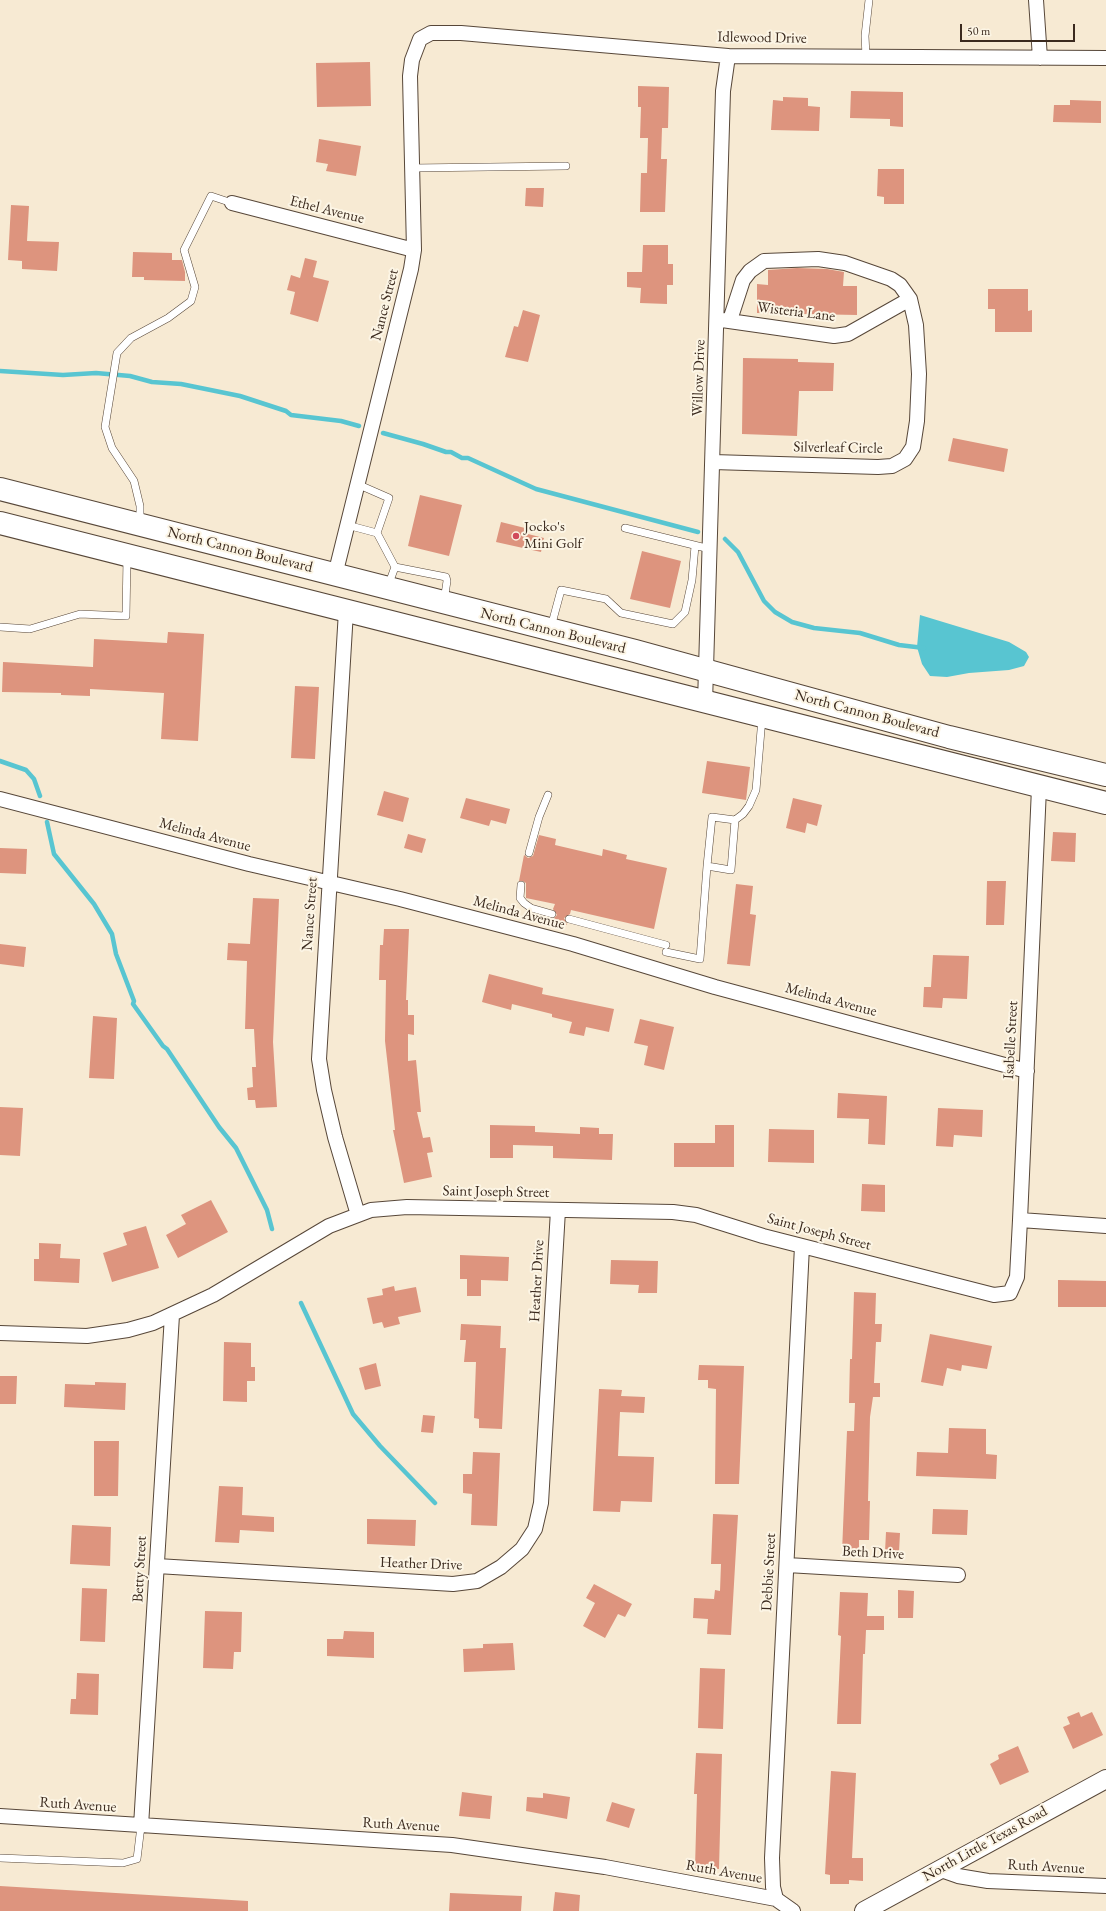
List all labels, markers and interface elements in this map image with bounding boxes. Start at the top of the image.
scale bar [962,16,1077,42]
text: 50 m [967,23,990,39]
street label: Idlewood Drive [717,28,807,48]
street label: Ethel Avenue [288,192,366,228]
street label: Nance Street [367,267,403,343]
street label: Wisteria Lane [756,298,836,326]
street label: Willow Drive [689,339,709,417]
street label: Silverleaf Circle [793,438,883,458]
place label: Jocko's Mini Golf [524,518,582,553]
street label: North Cannon Boulevard [165,523,315,577]
marker: Jocko's Mini Golf [511,531,521,541]
street label: North Cannon Boulevard [478,604,628,658]
street label: North Cannon Boulevard [793,686,941,742]
street label: Melinda Avenue [157,814,253,856]
street label: Nance Street [298,877,322,951]
street label: Melinda Avenue [471,892,567,934]
street label: Melinda Avenue [783,979,879,1021]
street label: Isabelle Street [1000,1000,1022,1080]
street label: Saint Joseph Street [442,1182,550,1202]
street label: Saint Joseph Street [765,1209,873,1255]
street label: Heather Drive [526,1239,548,1323]
street label: Debbie Street [758,1533,780,1611]
street label: Betty Street [129,1535,151,1603]
street label: Beth Drive [842,1542,904,1564]
street label: Heather Drive [380,1554,462,1574]
street label: Ruth Avenue [39,1793,117,1817]
street label: North Little Texas Road [920,1802,1050,1886]
street label: Ruth Avenue [362,1814,440,1836]
street label: Ruth Avenue [684,1856,764,1888]
street label: Ruth Avenue [1007,1856,1085,1878]

